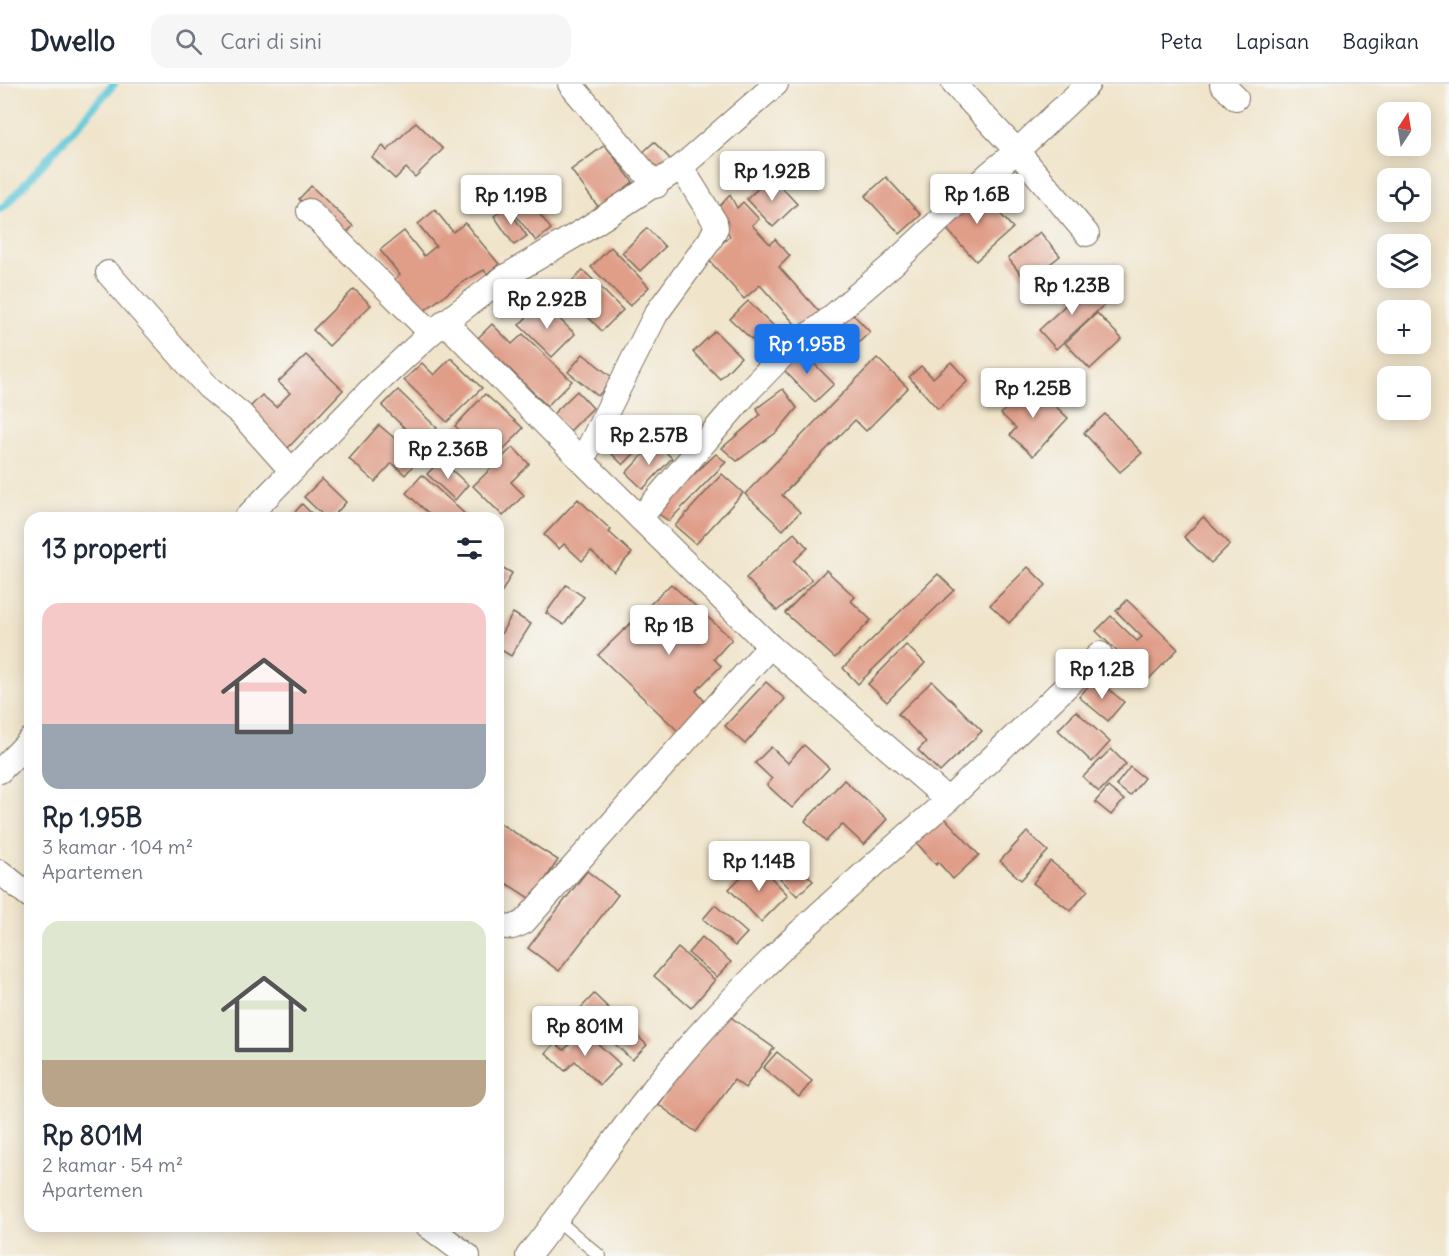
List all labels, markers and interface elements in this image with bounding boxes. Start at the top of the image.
search box [151,14,571,68]
text: Dwello [30,23,115,59]
icon: search [172,25,205,58]
text: Cari di sini [220,27,322,55]
text: Peta [1160,28,1203,55]
text: Lapisan [1236,28,1309,55]
text: Bagikan [1342,28,1419,55]
north arrow [1377,102,1431,156]
map controls [1377,102,1431,420]
pin: Rp 1.92B [710,151,834,202]
text: Rp 1.92B [734,158,810,183]
button: locate [1377,168,1431,222]
pin: Rp 1.6B [922,174,1032,225]
pin: Rp 1.19B [449,175,573,226]
text: Rp 1.6B [944,181,1010,206]
text: Rp 1.19B [475,182,547,207]
button: layers [1377,234,1431,288]
pin: Rp 1.23B [1010,265,1134,316]
text: Rp 1.23B [1034,272,1110,297]
pin: Rp 2.92B [485,279,609,330]
text: Rp 2.92B [507,286,587,311]
button: + [1377,300,1431,354]
pin: Rp 1.95B [745,324,869,375]
text: Rp 1.95B [768,331,846,356]
button: − [1377,366,1431,420]
pin: Rp 1.25B [971,368,1095,419]
text: Rp 1.25B [995,375,1071,400]
pin: Rp 2.57B [587,415,711,466]
text: Rp 2.57B [610,422,688,447]
pin: Rp 2.36B [386,429,510,480]
text: Rp 2.36B [408,436,488,461]
text: 13 properti [42,532,167,565]
icon: filters [453,532,486,565]
pin: Rp 1B [627,605,711,656]
text: Rp 1B [644,612,694,637]
icon: home [210,642,318,750]
pin: Rp 1.2B [1047,649,1157,700]
text: Rp 1.2B [1069,656,1135,681]
text: Rp 1.95B [42,801,142,834]
text: 3 kamar · 104 m² [42,834,193,859]
pin: Rp 1.14B [697,841,821,892]
text: Rp 1.14B [723,848,795,873]
text: Apartemen [42,859,143,884]
icon: home [210,960,318,1068]
pin: Rp 801M [530,1006,640,1057]
text: Rp 801M [546,1013,624,1038]
text: Rp 801M [42,1119,143,1152]
text: 2 kamar · 54 m² [42,1152,183,1177]
text: Apartemen [42,1177,143,1202]

